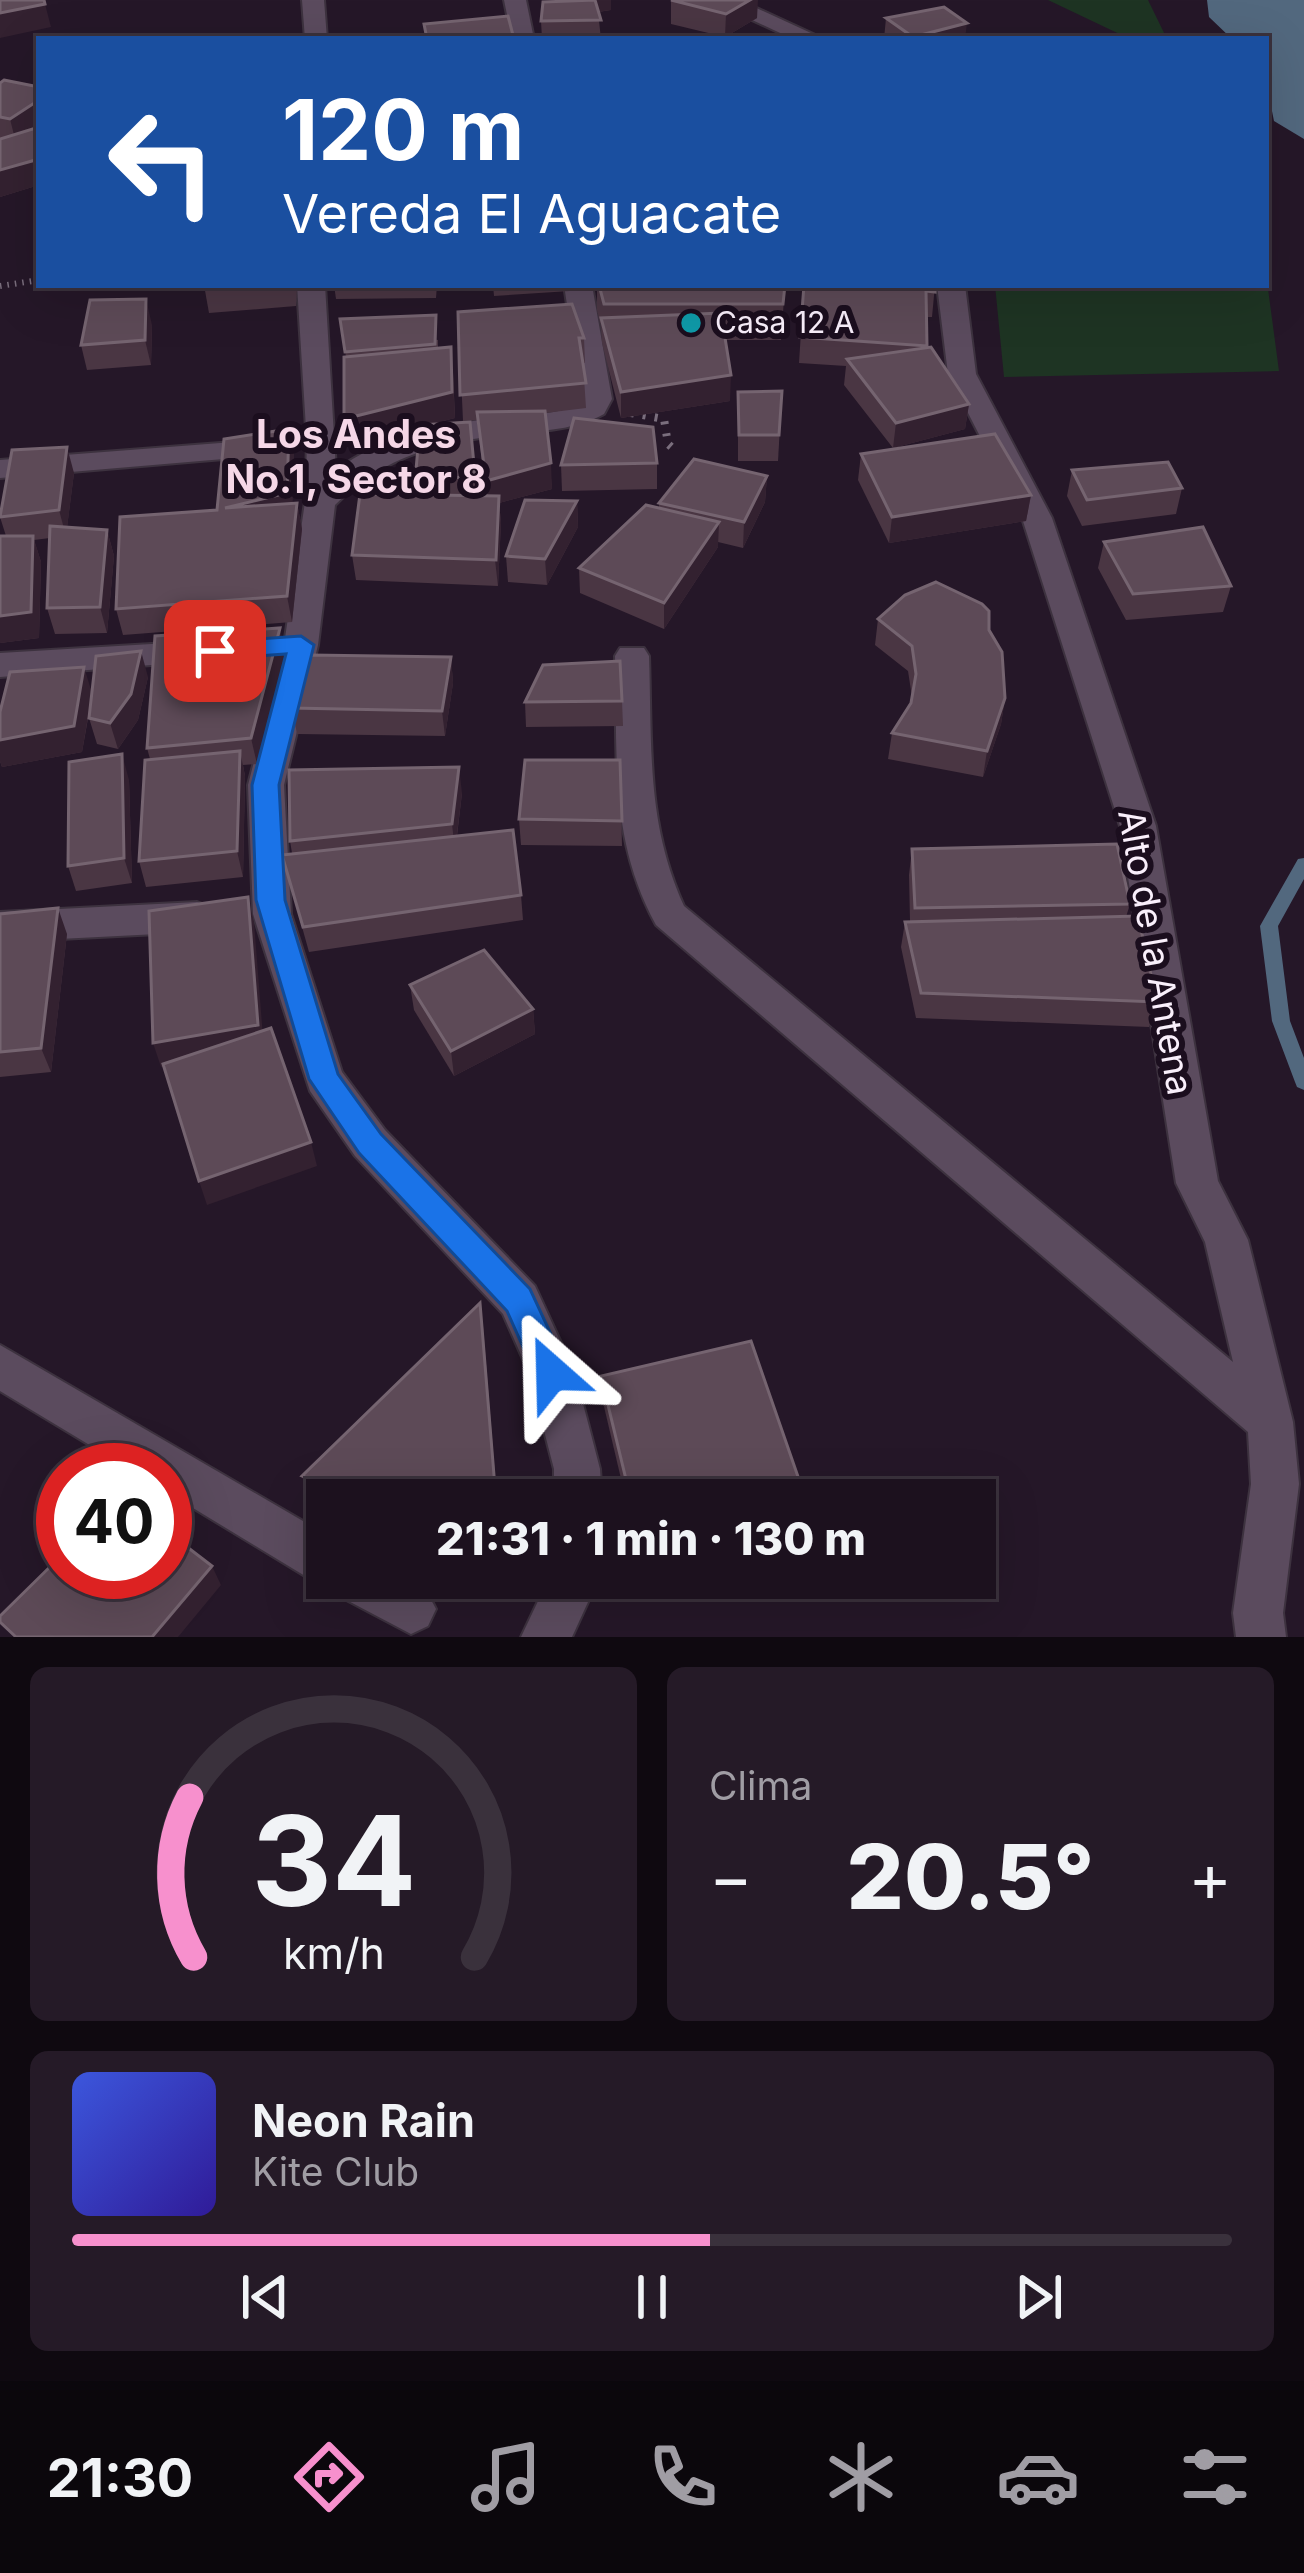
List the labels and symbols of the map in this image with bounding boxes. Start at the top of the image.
place label: Casa 12 A [715,304,855,340]
marker: Casa 12 A [678,310,704,336]
district label: Los Andes No.1, Sector 8 [225,410,487,502]
pin [164,600,266,702]
street label: Alto de la Antena [1109,806,1203,1098]
position arrow [489,1310,615,1436]
speed limit sign: 40 [36,1443,192,1599]

